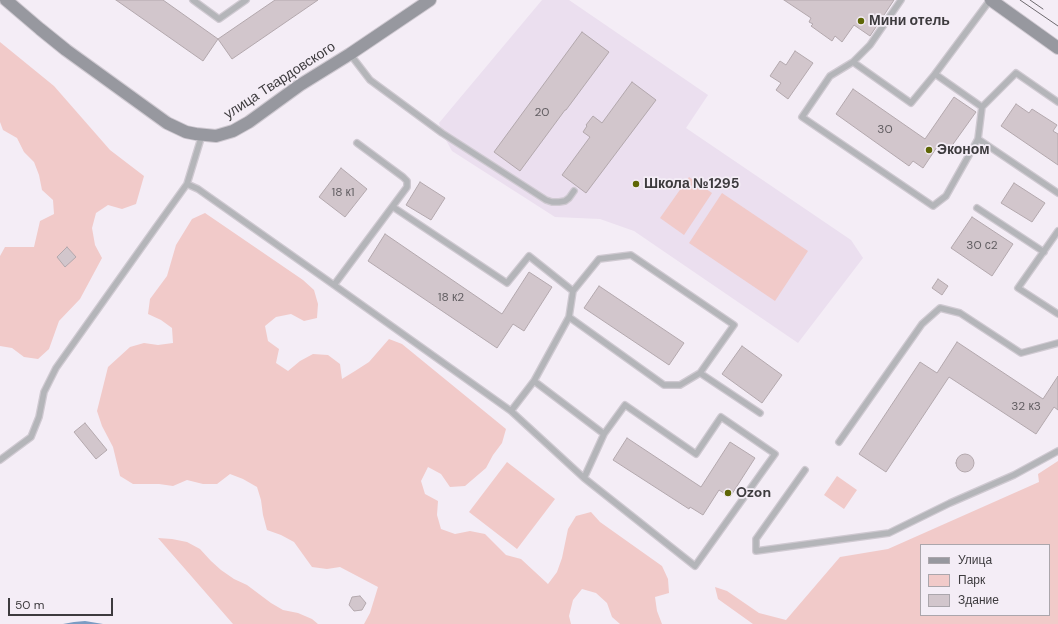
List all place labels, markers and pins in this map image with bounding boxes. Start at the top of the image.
place label: Мини отель [869,13,950,29]
marker: Мини отель [856,16,866,26]
place label: Эконом [937,142,990,158]
marker: Эконом [924,145,934,155]
place label: Школа №1295 [644,176,739,192]
marker: Школа №1295 [631,179,641,189]
place label: Ozon [736,485,771,501]
marker: Ozon [723,488,733,498]

